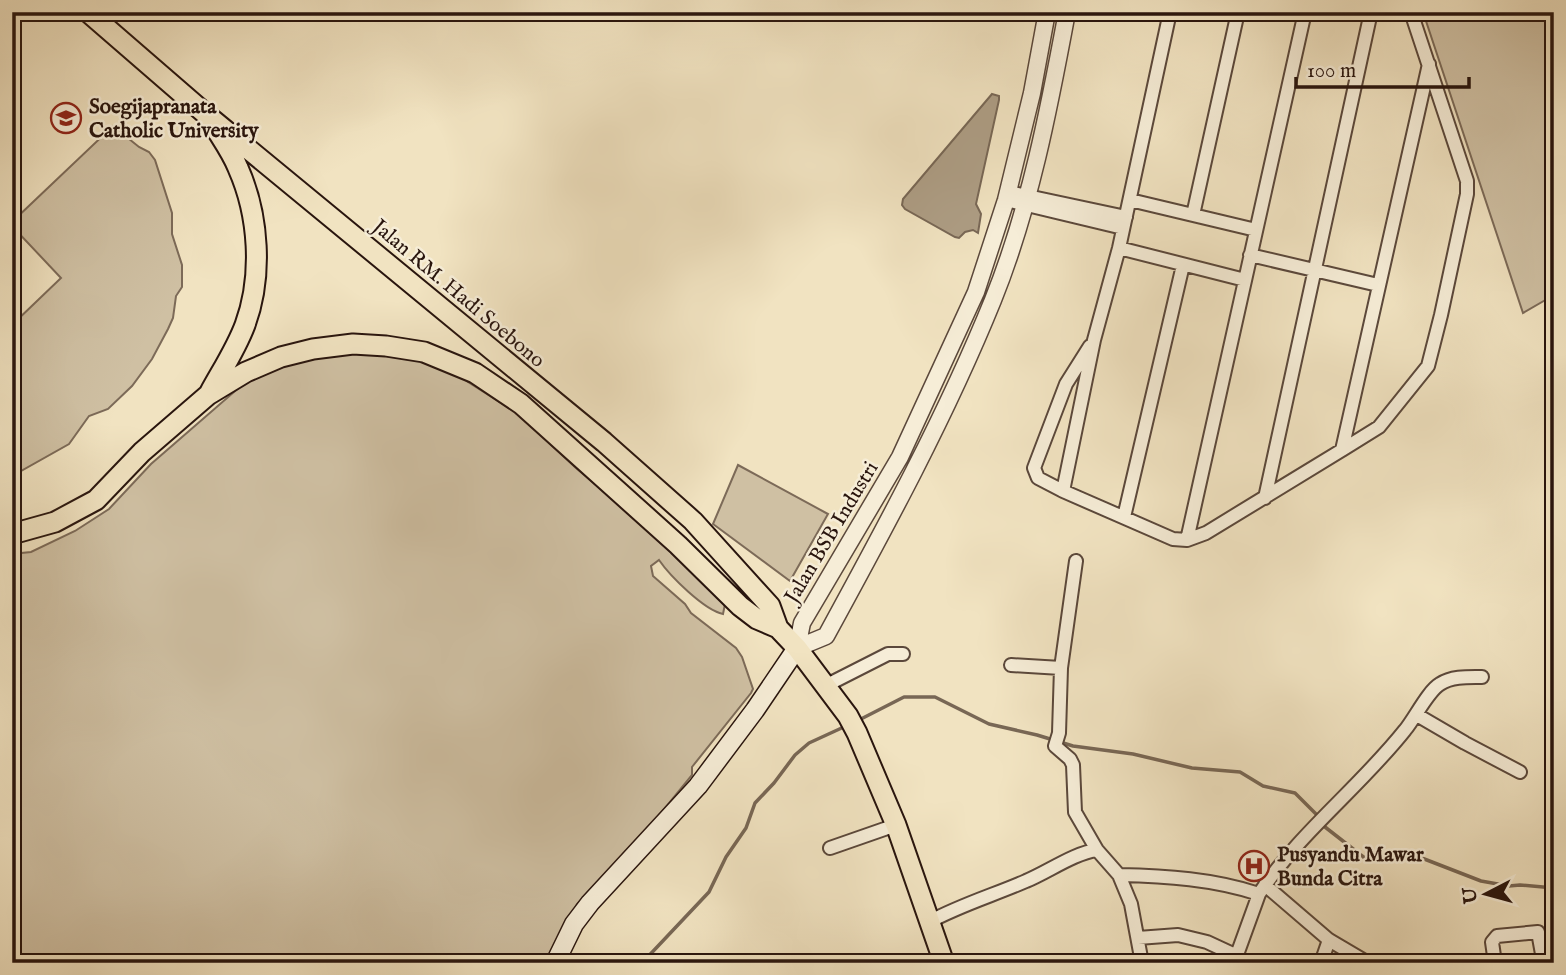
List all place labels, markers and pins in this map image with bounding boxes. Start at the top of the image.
place label: Soegijapranata Catholic University [89,94,259,145]
school or university icon: Soegijapranata Catholic University [49,101,83,135]
place label: Pusyandu Mawar Bunda Citra [1277,842,1424,893]
hospital icon: Pusyandu Mawar Bunda Citra [1237,849,1271,883]

